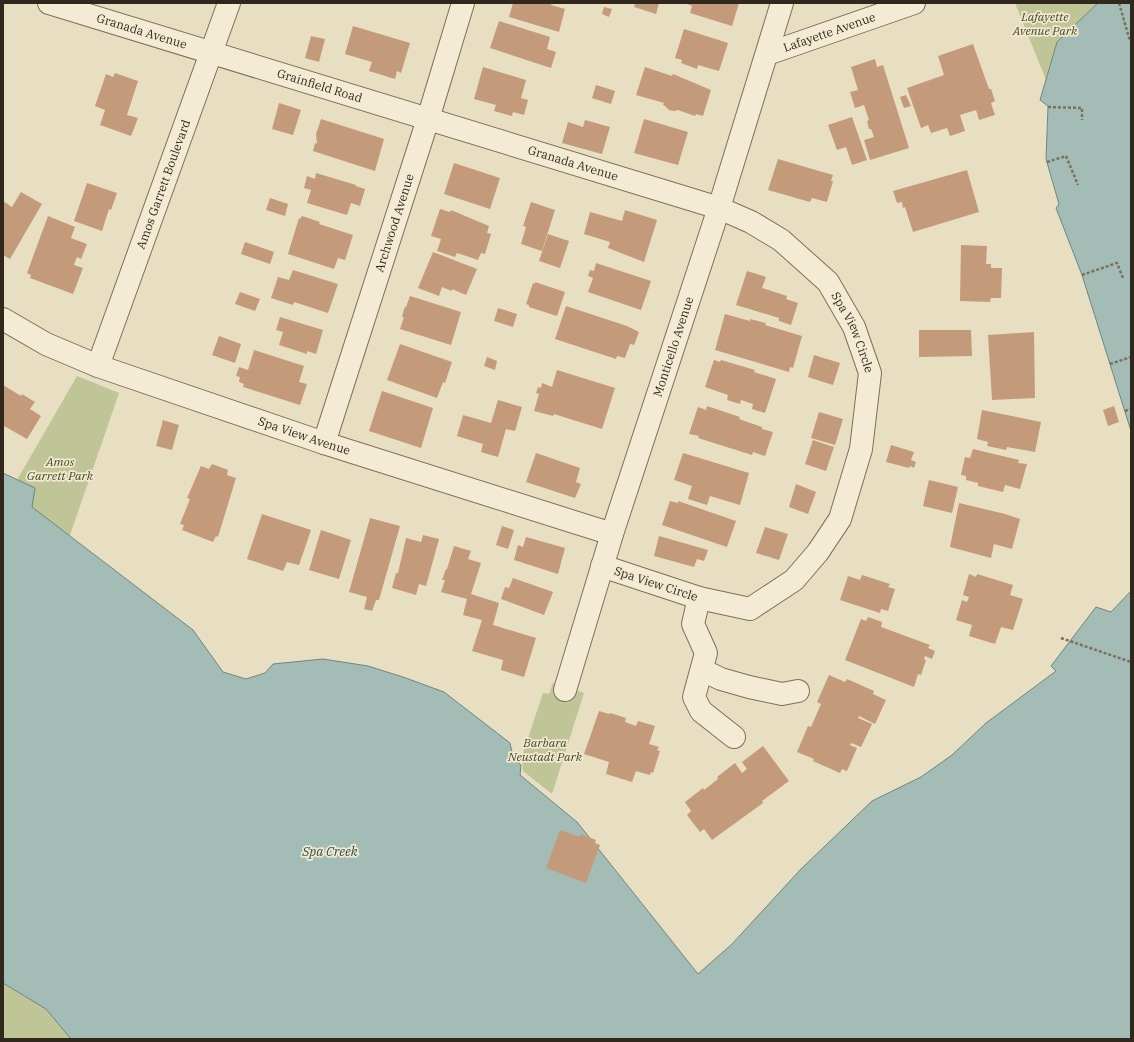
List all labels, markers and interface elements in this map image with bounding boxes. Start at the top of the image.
street label: Lafayette Avenue [781,9,877,55]
park label: Lafayette Avenue Park [1012,9,1078,38]
street label: Granada Avenue [95,10,189,52]
street label: Grainfield Road [275,65,364,105]
street label: Amos Garrett Boulevard [133,118,193,251]
street label: Granada Avenue [526,142,620,184]
street label: Archwood Avenue [371,172,417,274]
street label: Spa View Circle [828,289,877,375]
street label: Monticello Avenue [650,295,696,399]
street label: Spa View Avenue [256,413,352,458]
park label: Amos Garrett Park [27,454,94,483]
street label: Spa View Circle [612,563,700,604]
park label: Barbara Neustadt Park [507,735,583,764]
water label: Spa Creek [301,843,358,860]

